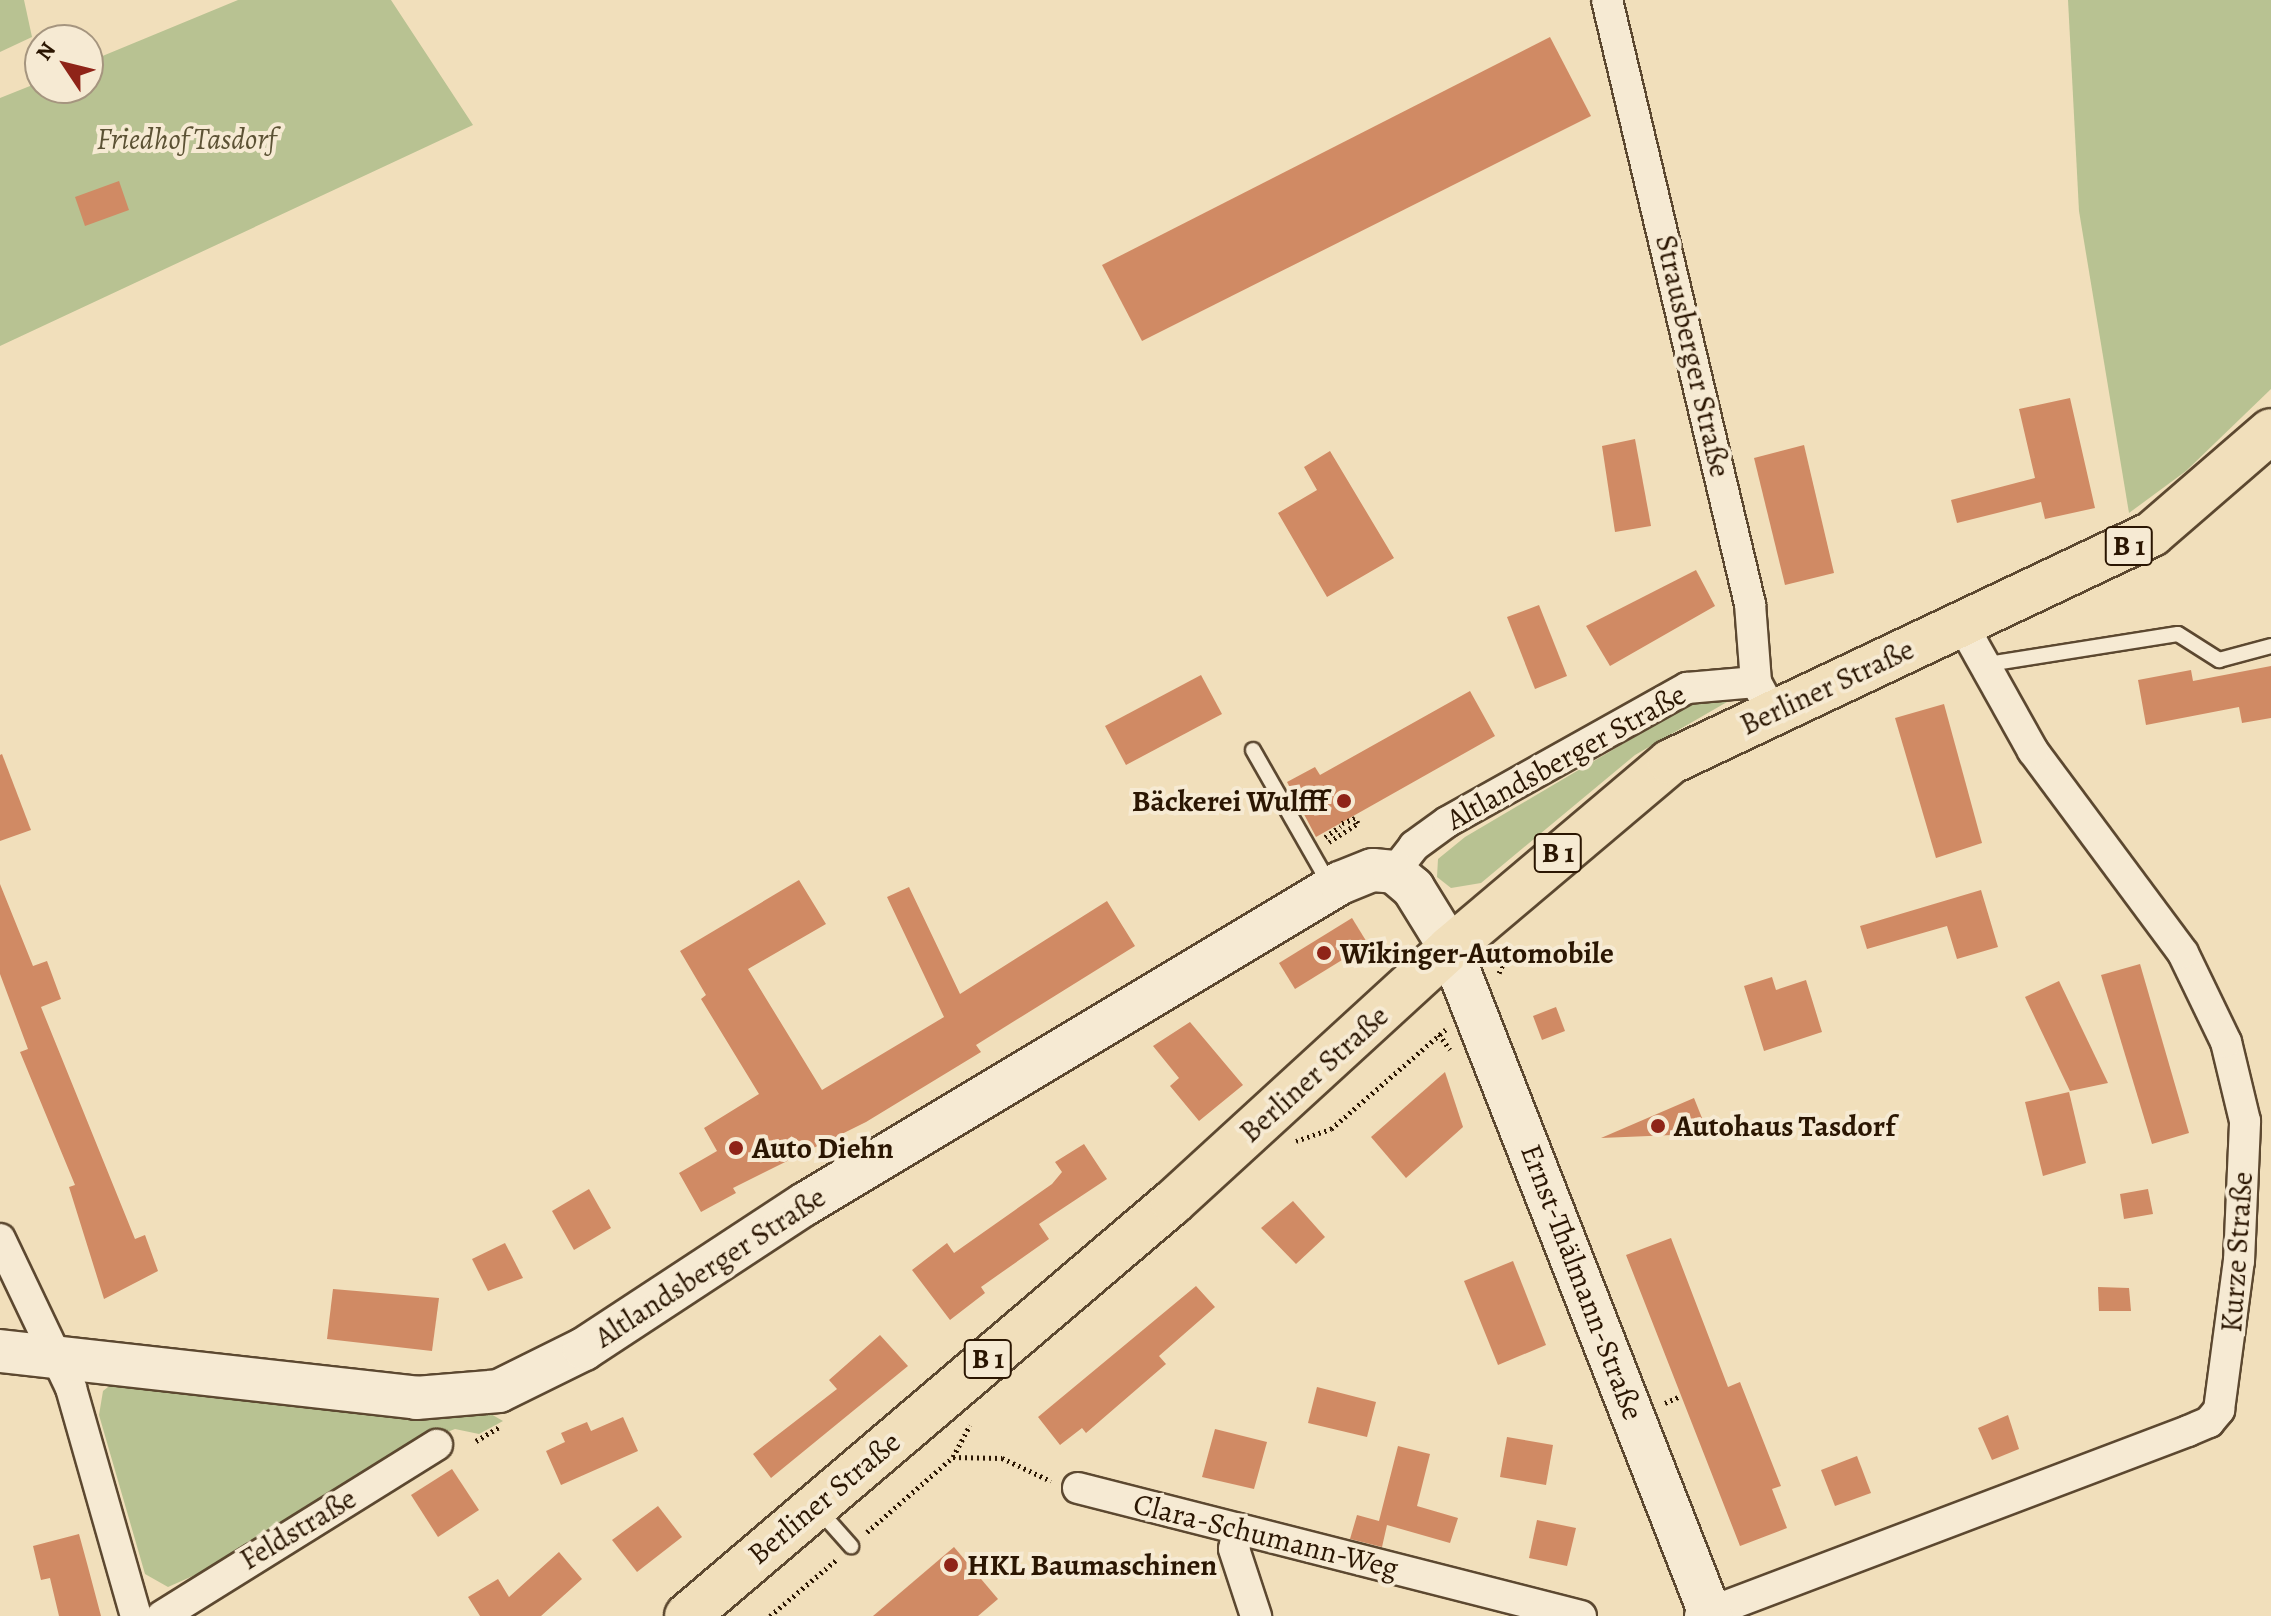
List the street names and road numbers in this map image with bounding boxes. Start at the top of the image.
street label: Strausberger Straße [1648,231,1738,481]
road number: B 1 [2103,522,2155,570]
street label: Berliner Straße [1734,631,1920,743]
street label: Altlandsberger Straße [1440,676,1692,838]
road number: B 1 [1532,829,1584,877]
street label: Berliner Straße [1232,998,1396,1150]
street label: Ernst-Thälmann-Straße [1513,1139,1651,1425]
street label: Kurze Straße [2213,1170,2261,1334]
street label: Altlandsberger Straße [588,1179,832,1355]
road number: B 1 [962,1335,1014,1383]
street label: Berliner Straße [741,1424,907,1572]
street label: Feldstraße [233,1480,363,1578]
street label: Clara-Schumann-Weg [1130,1486,1402,1586]

